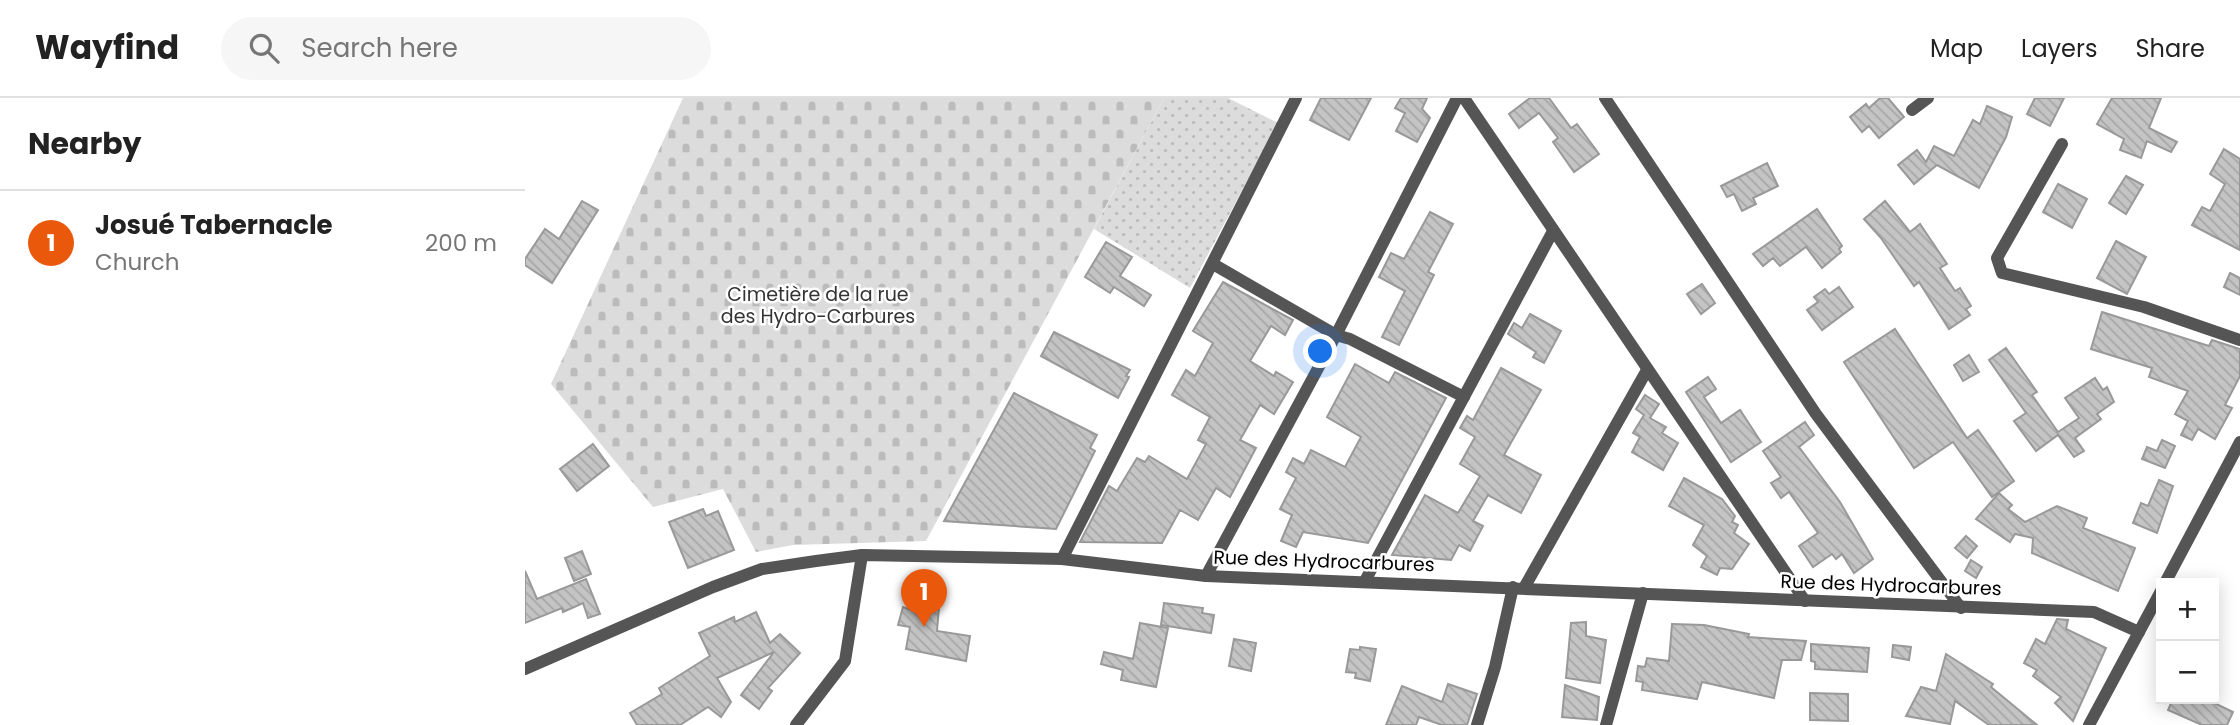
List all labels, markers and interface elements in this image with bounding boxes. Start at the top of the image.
search box [221,17,711,80]
text: Wayfind [35,24,179,71]
icon: search [245,29,283,67]
text: Search here [301,30,458,66]
text: Map [1930,32,1983,65]
text: Layers [2021,32,2097,65]
text: Share [2135,32,2205,65]
text: Nearby [28,122,142,165]
text: Josué Tabernacle [95,207,333,243]
text: 1 [47,227,55,259]
text: 200 m [425,227,497,259]
text: Church [95,246,179,278]
park label: Cimetière de la rue des Hydro-Carbures [721,281,915,330]
your location [1303,334,1337,368]
street label: Rue des Hydrocarbures [1213,544,1435,578]
street label: Rue des Hydrocarbures [1780,568,2002,602]
pin: 1 [901,569,947,627]
map controls [2156,578,2219,704]
button: + [2156,578,2219,641]
button: − [2156,641,2219,704]

